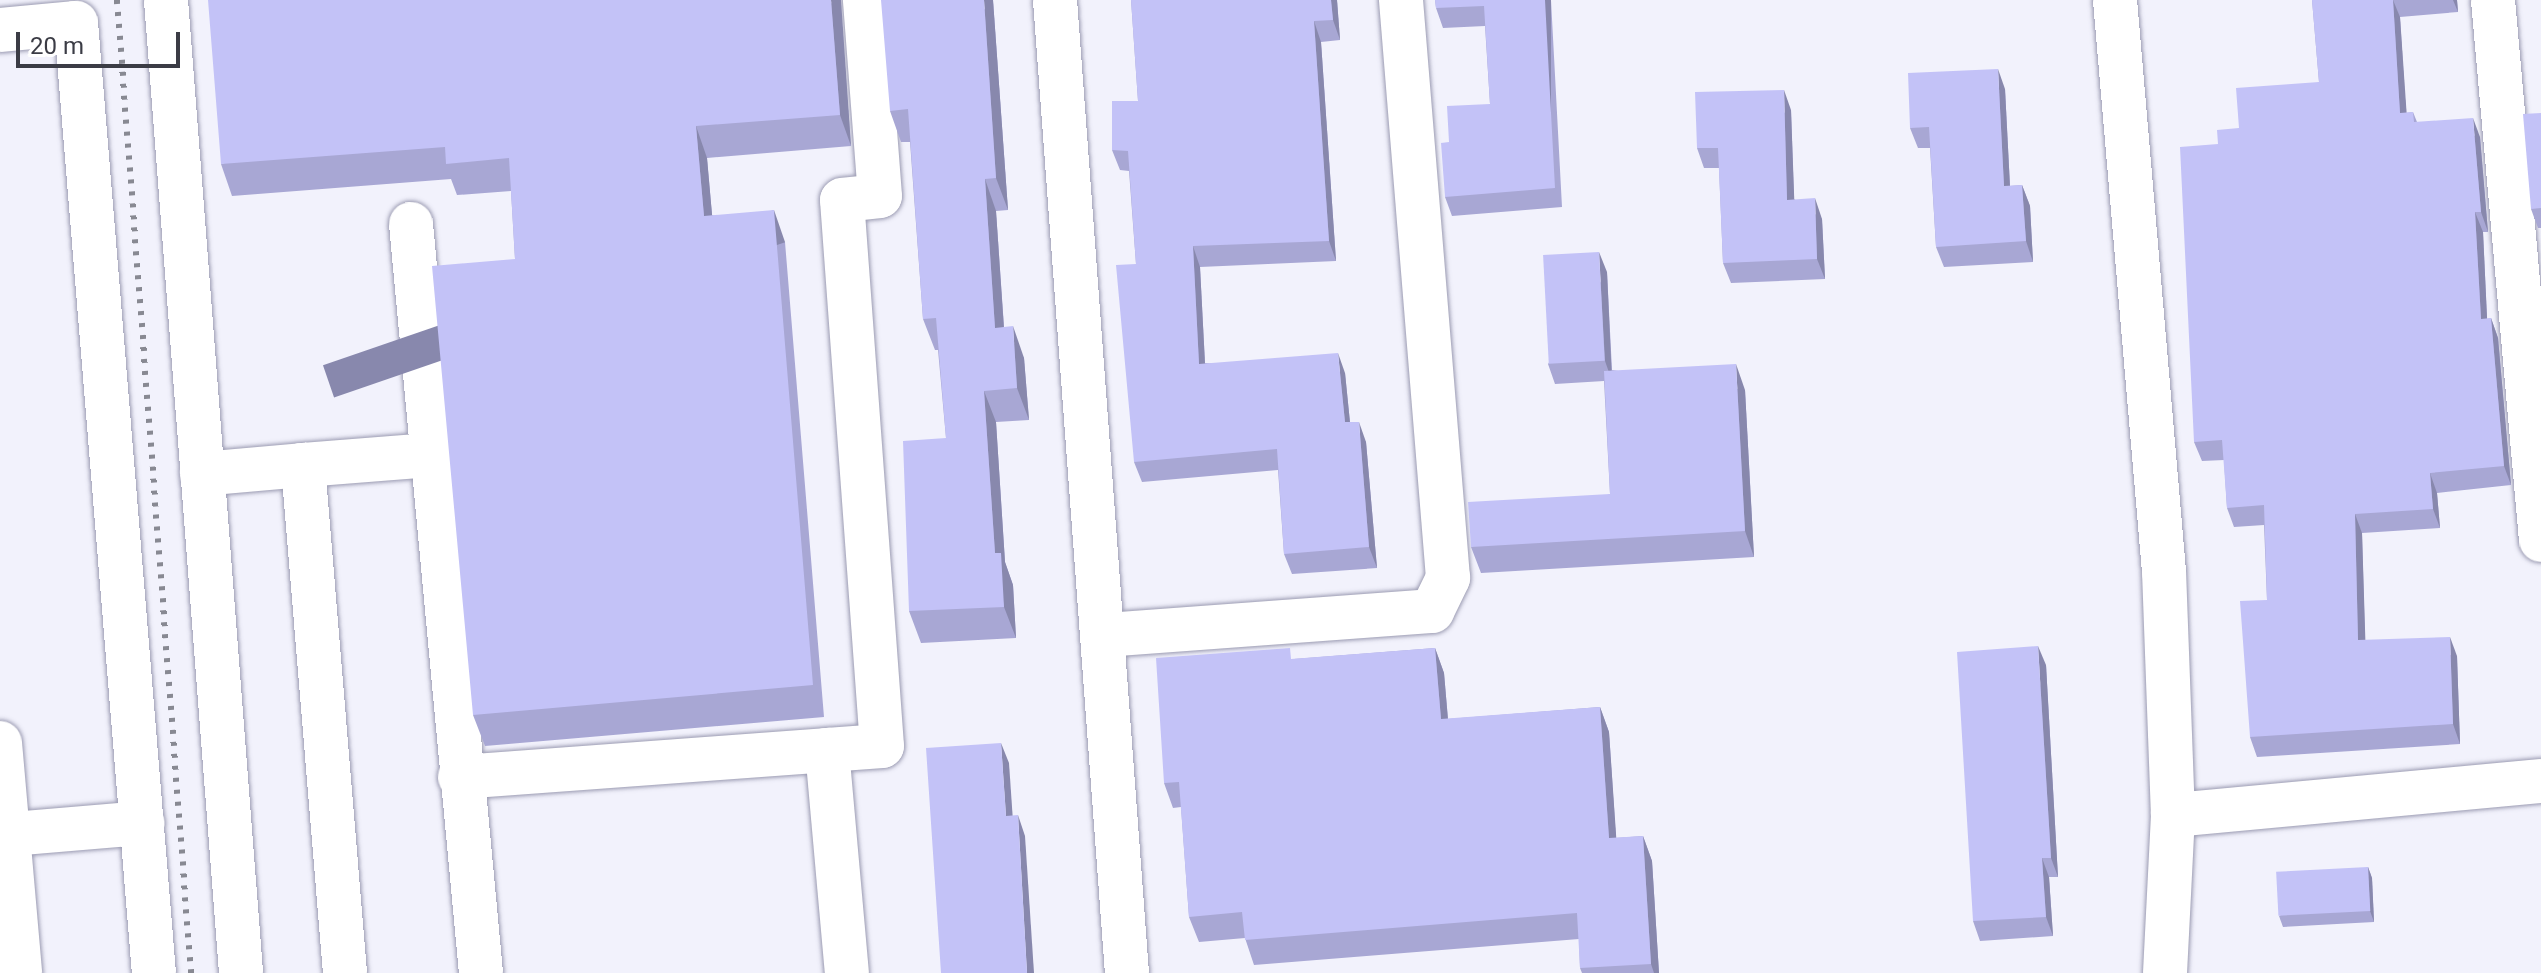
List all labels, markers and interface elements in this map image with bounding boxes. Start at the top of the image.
scale bar [20,16,184,66]
text: 20 m [30,32,84,60]

